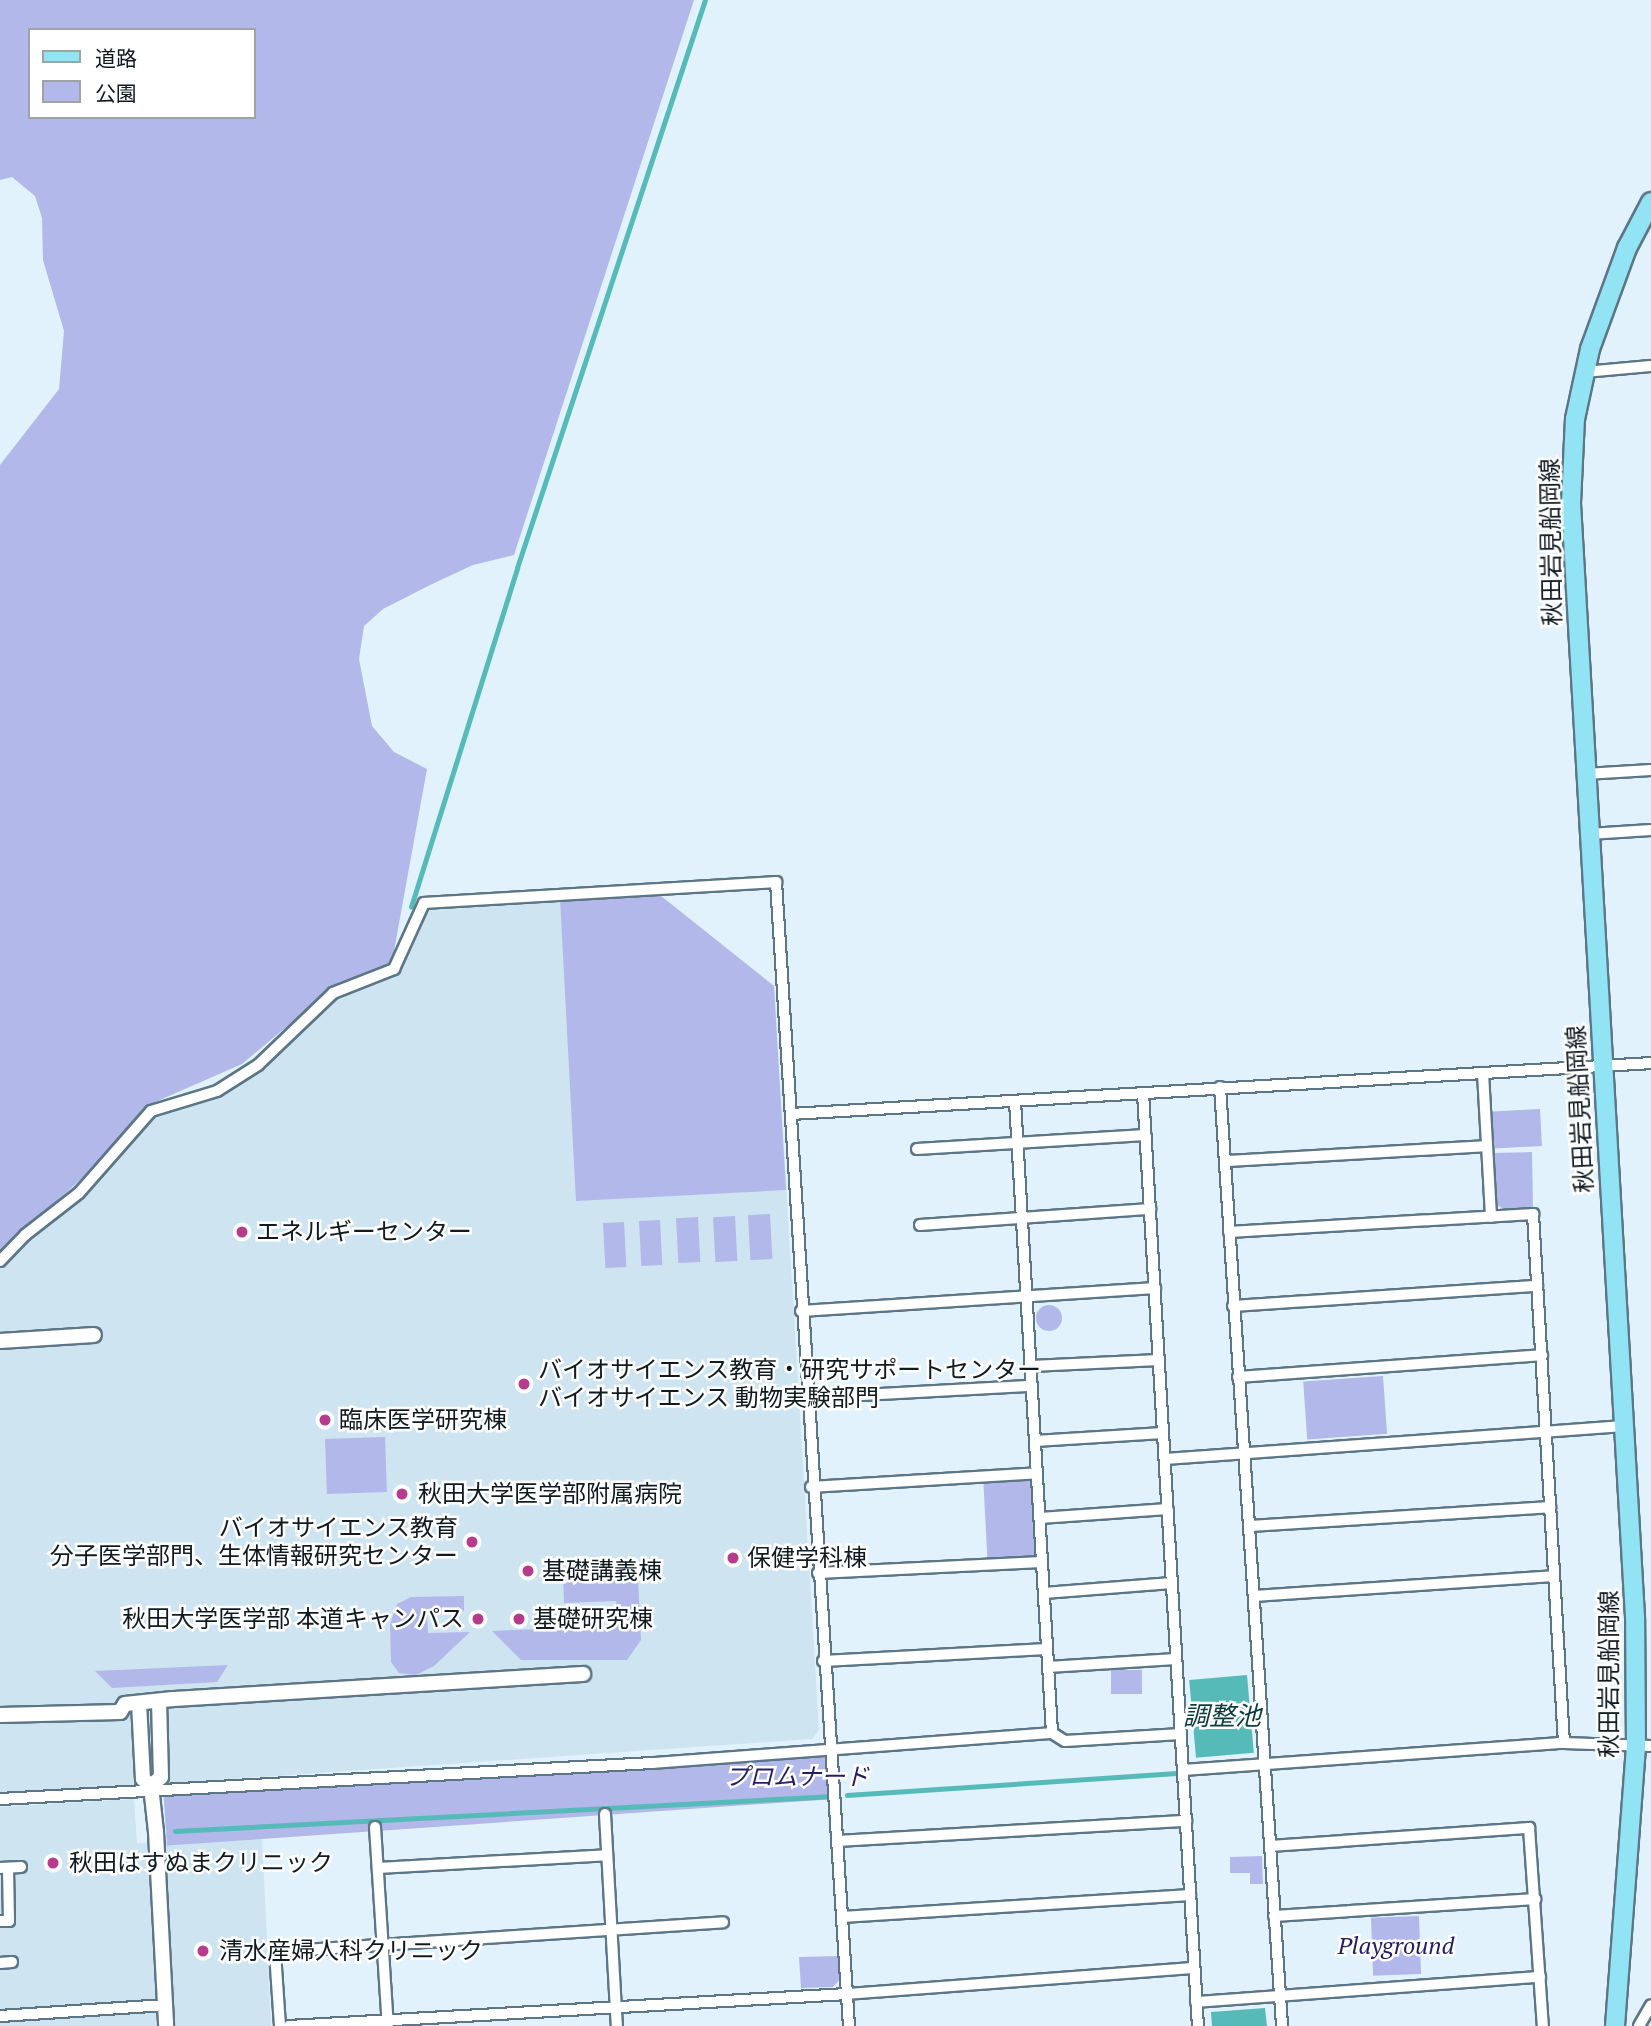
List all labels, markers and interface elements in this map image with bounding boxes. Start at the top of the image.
legend [28,28,256,119]
text: 道路 [95,44,137,72]
text: 公園 [95,79,137,107]
street label: 秋田岩見船岡線 [1535,458,1567,626]
street label: 秋田岩見船岡線 [1561,1024,1599,1194]
place label: エネルギーセンター [256,1218,472,1246]
marker: エネルギーセンター [234,1224,250,1240]
place label: バイオサイエンス教育・研究サポートセンター バイオサイエンス 動物実験部門 [538,1356,1042,1412]
marker: バイオサイエンス教育・研究サポートセンター バイオサイエンス 動物実験部門 [516,1376,532,1392]
place label: 臨床医学研究棟 [339,1406,507,1434]
marker: 臨床医学研究棟 [317,1412,333,1428]
place label: 秋田大学医学部附属病院 [418,1480,682,1508]
marker: 秋田大学医学部附属病院 [392,1484,412,1504]
place label: バイオサイエンス教育 分子医学部門、生体情報研究センター [50,1514,458,1570]
marker: バイオサイエンス教育 分子医学部門、生体情報研究センター [464,1534,480,1550]
place label: 保健学科棟 [747,1544,867,1572]
marker: 保健学科棟 [725,1550,741,1566]
place label: 基礎講義棟 [542,1557,662,1585]
marker: 基礎講義棟 [520,1563,536,1579]
street label: 秋田岩見船岡線 [1595,1590,1623,1758]
place label: 秋田大学医学部 本道キャンパス [122,1605,464,1633]
place label: 基礎研究棟 [533,1605,653,1633]
marker: 秋田大学医学部 本道キャンパス [470,1611,486,1627]
marker: 基礎研究棟 [511,1611,527,1627]
water label: 調整池 [1183,1700,1261,1732]
park label: プロムナード [725,1763,869,1791]
place label: 秋田はすぬまクリニック [69,1849,333,1877]
marker: 秋田はすぬまクリニック [43,1853,63,1873]
park label: Playground [1338,1932,1454,1960]
place label: 清水産婦人科クリニック [219,1937,483,1965]
marker: 清水産婦人科クリニック [193,1941,213,1961]

